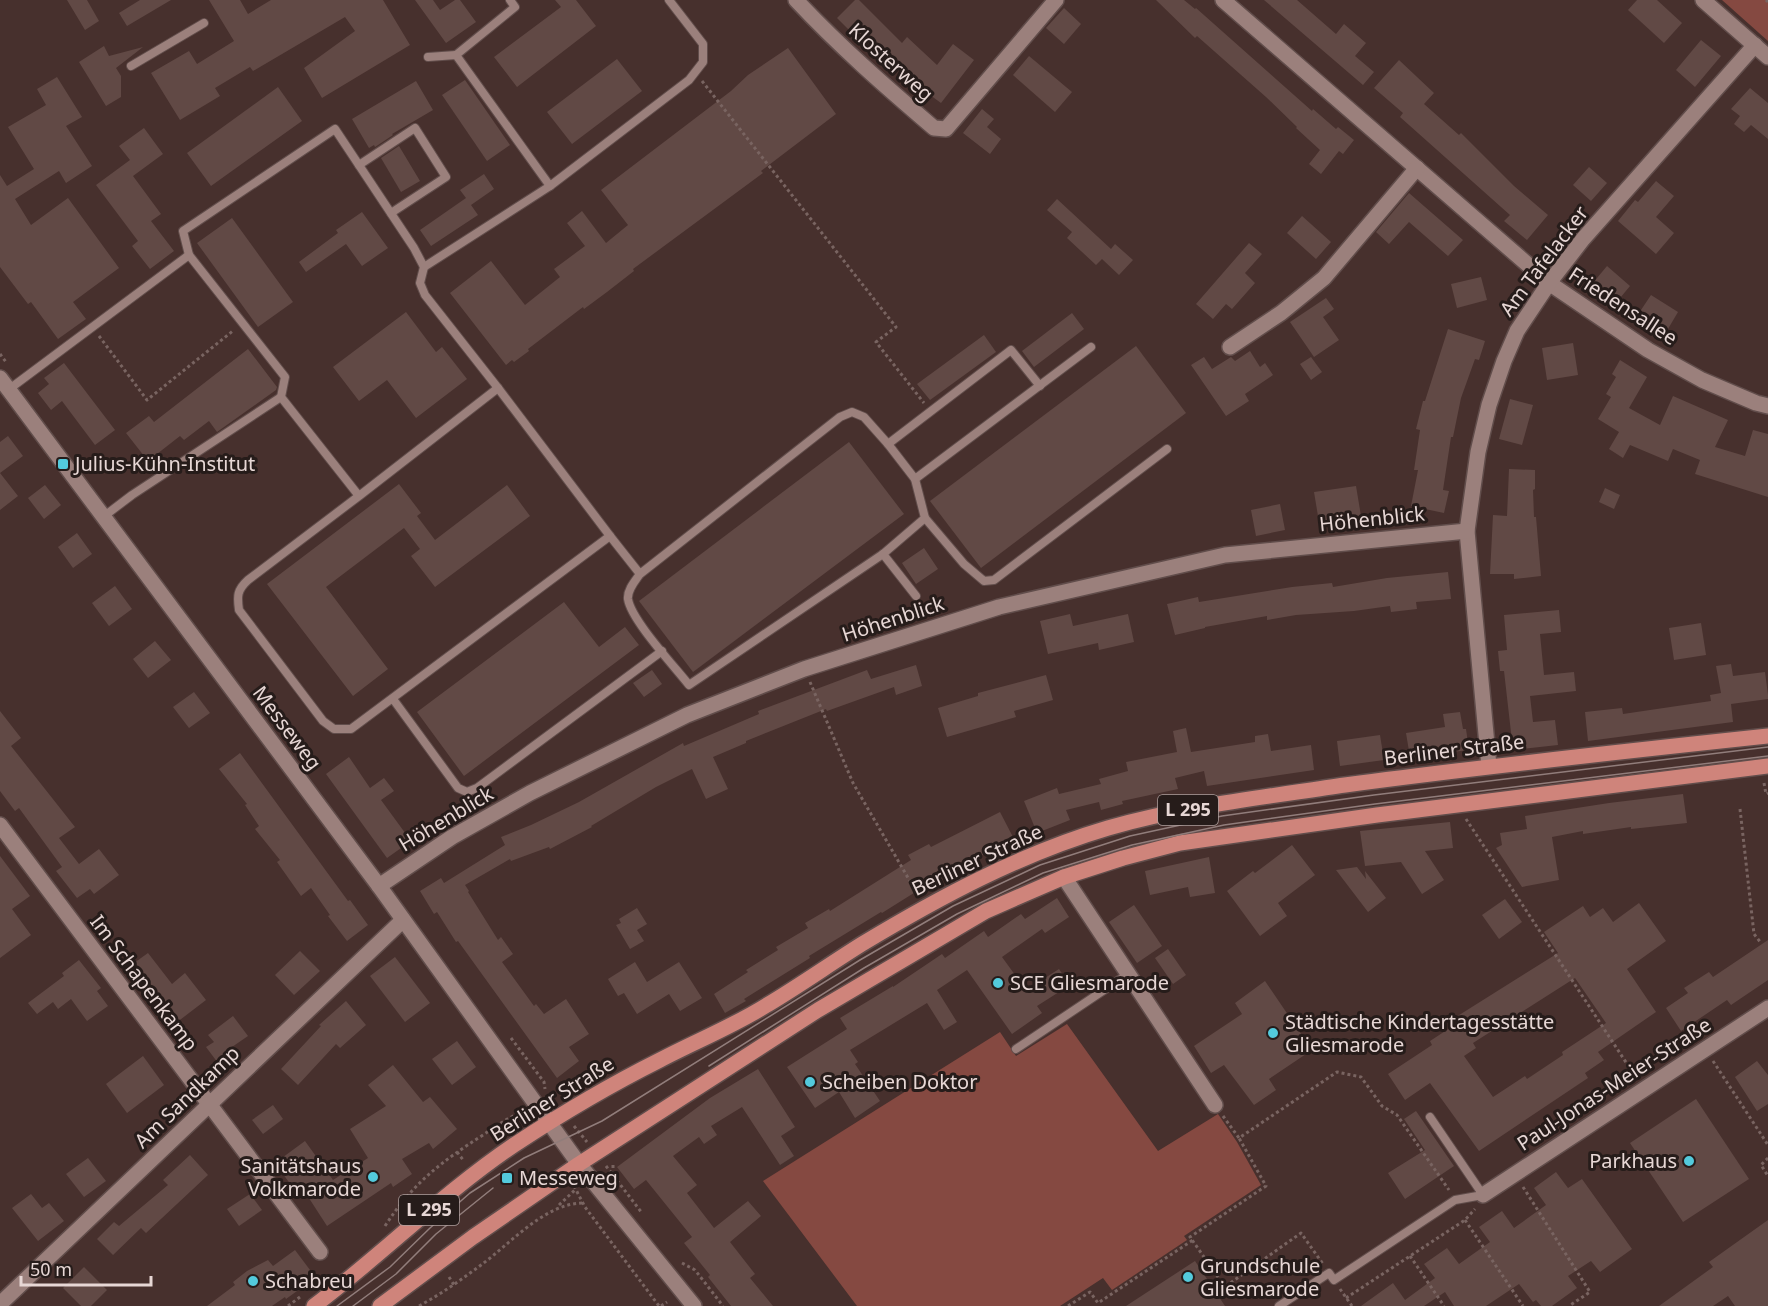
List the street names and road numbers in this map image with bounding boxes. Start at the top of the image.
street label: Klosterweg [843,16,939,107]
street label: Am Tafelacker [1493,200,1594,321]
street label: Friedensallee [1564,260,1683,351]
street label: Höhenblick [1318,500,1426,537]
street label: Höhenblick [838,589,948,648]
street label: Messeweg [247,680,328,775]
street label: Berliner Straße [1382,728,1526,772]
street label: Höhenblick [393,780,498,857]
road number: L 295 [1158,795,1218,825]
street label: Berliner Straße [907,817,1046,902]
street label: Im Schapenkamp [84,909,204,1056]
street label: Paul-Jonas-Meier-Straße [1512,1011,1716,1156]
street label: Am Sandkamp [128,1040,245,1154]
street label: Berliner Straße [485,1050,619,1147]
road number: L 295 [399,1195,459,1225]

